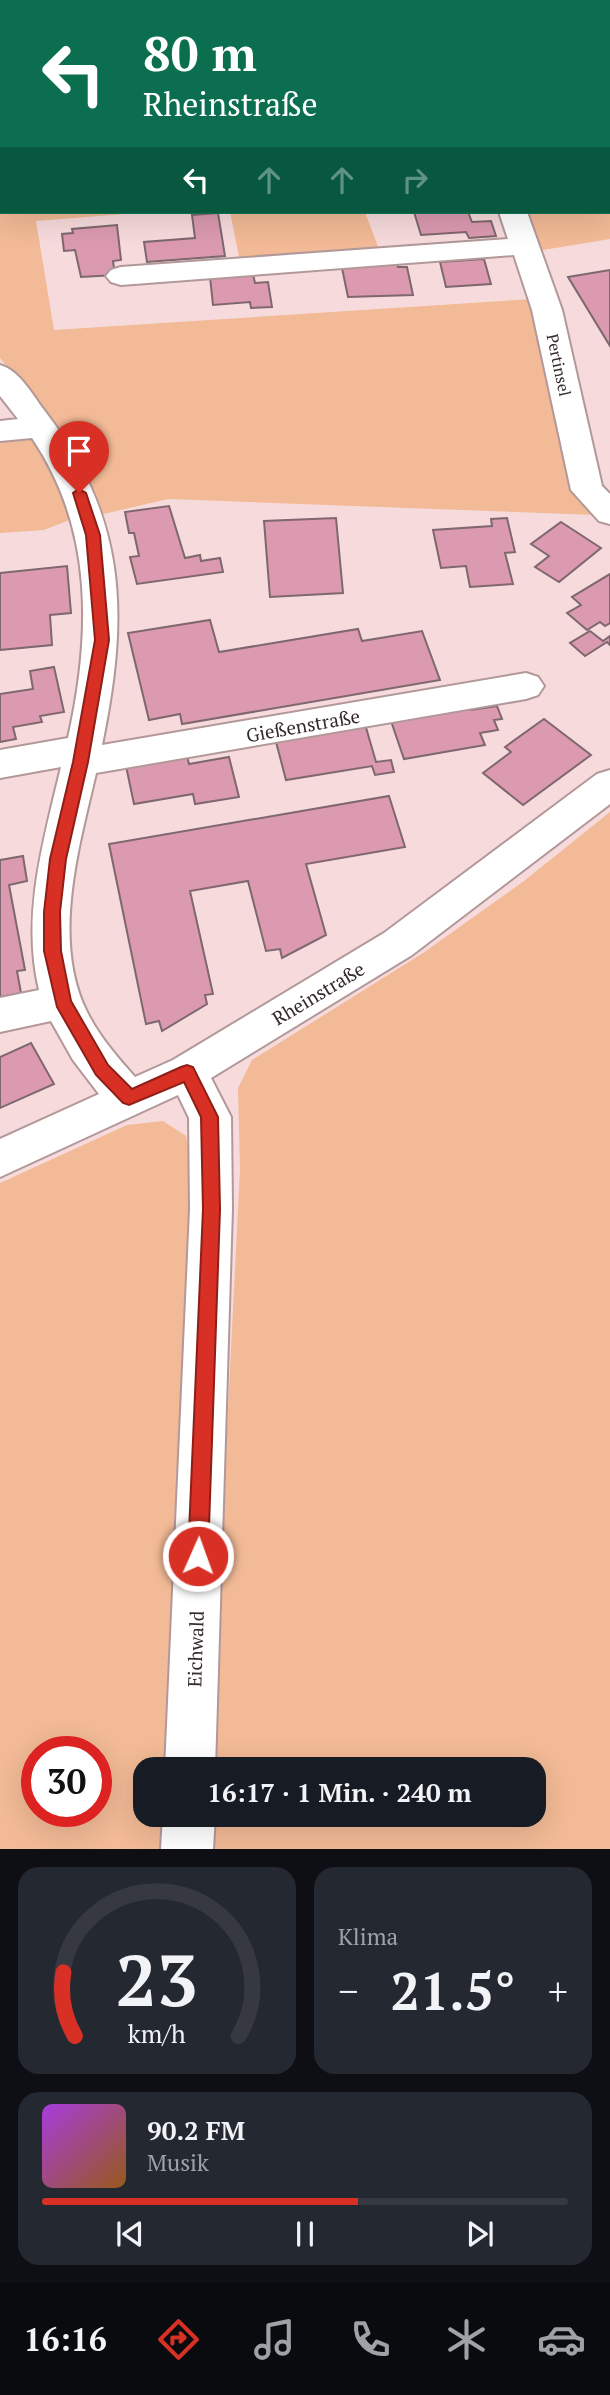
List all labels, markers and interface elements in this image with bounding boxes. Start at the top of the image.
text: 80 m [143,20,257,85]
icon: left [28,28,119,119]
text: Rheinstraße [143,83,318,125]
icon: left [177,161,215,199]
icon: ahead [250,161,288,199]
icon: ahead [323,161,361,199]
icon: right [396,161,434,199]
street label: Pertinsel [542,332,576,398]
pin [49,421,109,493]
icon: arrive [60,432,98,470]
street label: Gießenstraße [244,703,362,747]
street label: Rheinstraße [267,956,369,1030]
position arrow [161,1519,235,1593]
street label: Eichwald [181,1610,209,1688]
speed limit sign: 30 [21,1736,112,1827]
text: 16:17 · 1 Min. · 240 m [207,1775,472,1809]
text: Klima [338,1921,398,1952]
text: 23 [116,1931,198,2028]
text: 21.5° [390,1956,516,2025]
text: − [338,1966,358,2016]
text: + [548,1966,568,2016]
text: km/h [128,2017,186,2050]
text: 90.2 FM [147,2113,245,2147]
text: Musik [147,2147,209,2178]
icon: previous [111,2215,149,2253]
icon: pause [286,2215,324,2253]
icon: next [461,2215,499,2253]
icon: directions [154,2315,203,2364]
icon: music [250,2315,299,2364]
icon: phone [346,2315,395,2364]
icon: climate [442,2315,491,2364]
icon: car [537,2315,586,2364]
text: 16:16 [23,2318,107,2360]

